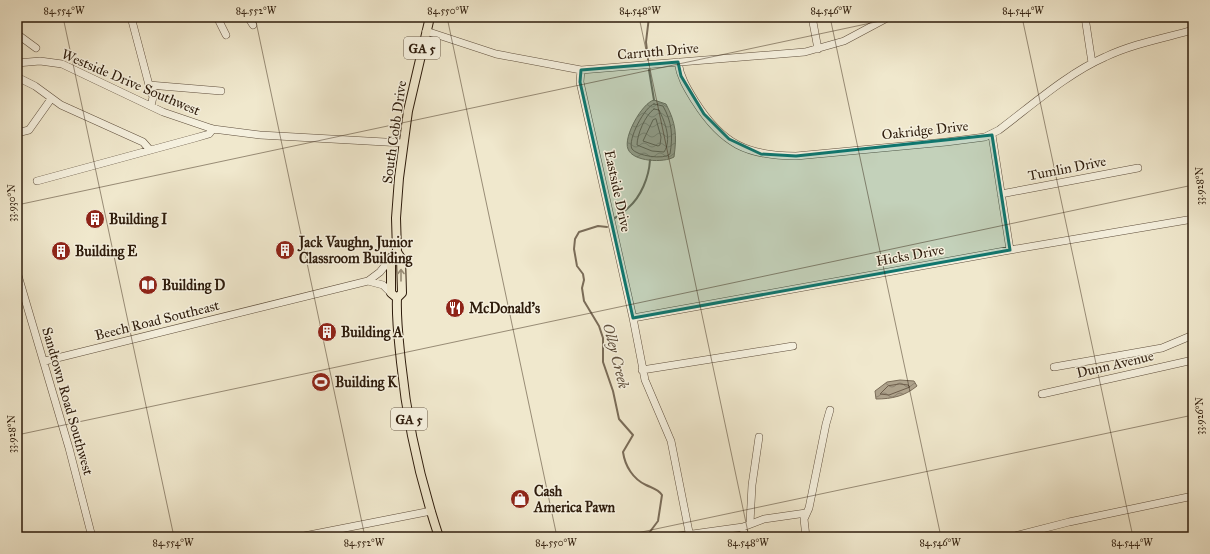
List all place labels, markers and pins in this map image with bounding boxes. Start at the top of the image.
building icon: Building I [84,208,106,230]
place label: Building I [109,211,167,229]
place label: Jack Vaughn, Junior Classroom Building [297,234,413,268]
building icon: Jack Vaughn, Junior Classroom Building [274,239,296,261]
building icon: Building E [50,240,72,262]
place label: Building E [75,243,137,261]
library icon: Building D [137,274,159,296]
place label: Building D [162,277,225,295]
restaurant icon: McDonald's [444,297,466,319]
place label: McDonald's [469,300,540,317]
building icon: Building A [316,321,338,343]
place label: Building A [341,324,403,342]
sports icon: Building K [310,371,332,393]
place label: Building K [335,374,398,392]
place label: Cash America Pawn [533,483,616,516]
shop icon: Cash America Pawn [509,488,531,510]

